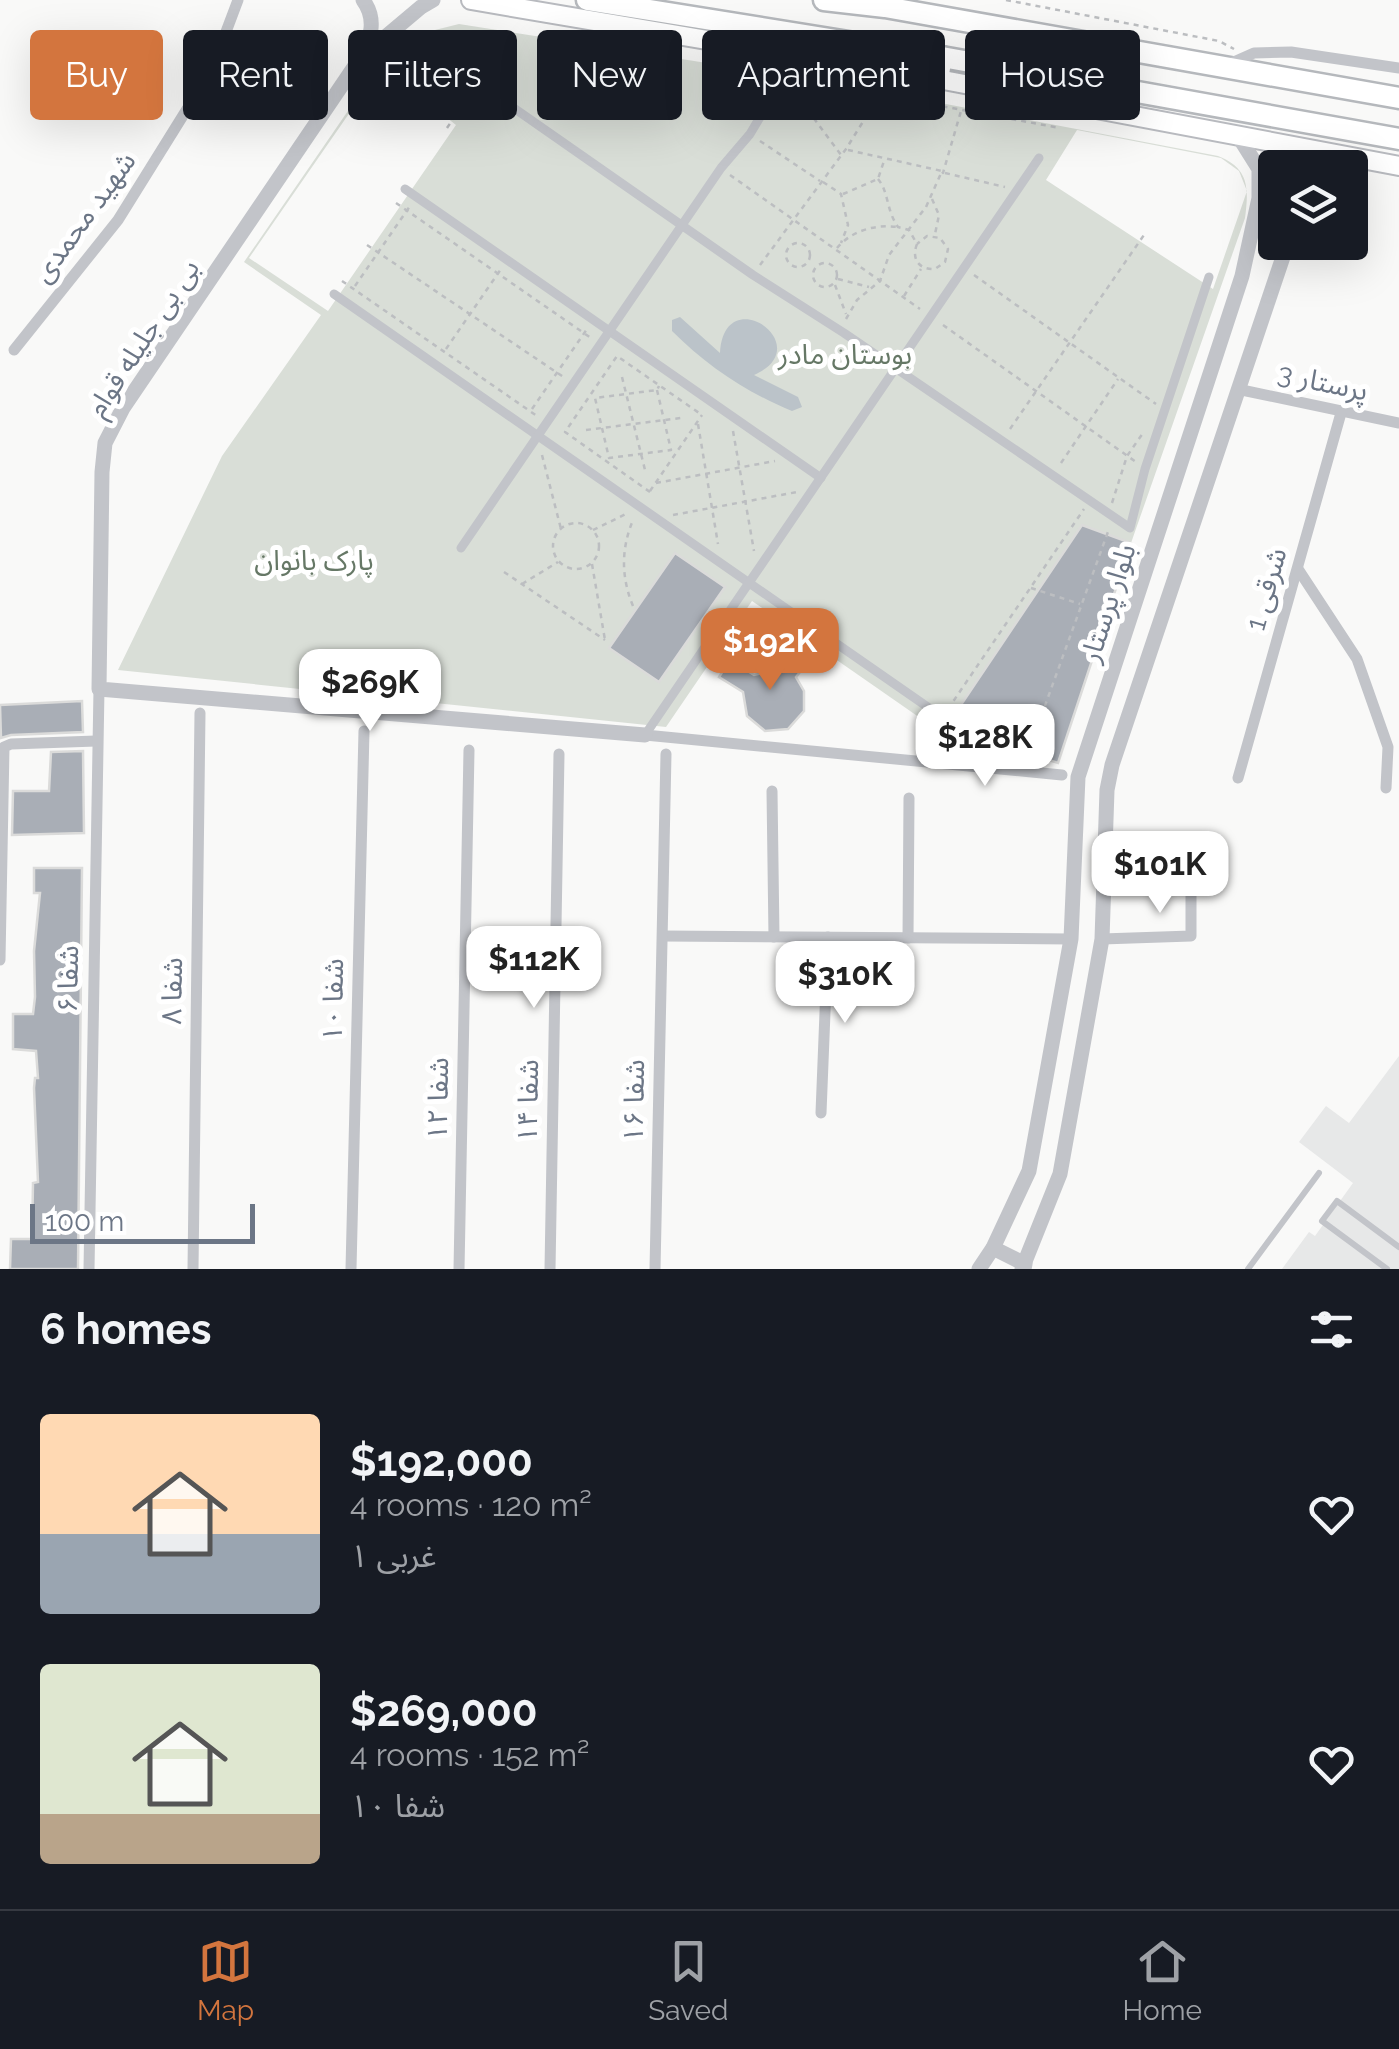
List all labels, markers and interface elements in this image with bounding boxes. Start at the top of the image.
chip: Buy [30,30,163,120]
chip: Rent [183,30,328,120]
chip: Filters [348,30,517,120]
chip: New [537,30,682,120]
chip: Apartment [702,30,945,120]
chip: House [965,30,1140,120]
street label: شهید محمدی [26,145,142,289]
map controls [1258,150,1368,260]
button: layers [1258,150,1368,260]
street label: بی بی جلیله قوام [80,253,209,425]
park label: بوستان مادر [777,338,912,371]
street label: پرستار 3 [1275,356,1371,409]
street label: بلوار پرستار [1073,540,1144,668]
park label: پارک بانوان [254,544,374,578]
street label: شرقی 1 [1238,544,1294,634]
pin: $192K [700,608,840,693]
text: $192K [723,622,817,659]
pin: $269K [300,649,440,734]
text: $269K [321,663,419,700]
pin: $128K [915,704,1055,789]
text: $128K [938,718,1032,755]
pin: $101K [1090,831,1230,916]
text: $101K [1114,845,1206,882]
pin: $112K [464,926,604,1011]
text: $112K [488,940,580,977]
pin: $310K [775,941,915,1026]
street label: شفا ۶ [51,945,85,1013]
text: $310K [798,955,892,992]
street label: شفا ۸ [155,957,189,1025]
street label: شفا ۱۰ [316,958,350,1042]
street label: شفا ۱۲ [421,1057,455,1141]
street label: شفا ۱۴ [511,1059,545,1143]
street label: شفا ۱۶ [617,1059,651,1143]
scale bar [30,1199,255,1244]
text: 100 m [45,1205,124,1238]
icon: filters [1304,1302,1359,1357]
text: 6 homes [40,1305,211,1354]
text: $192,000 [350,1437,533,1486]
icon: home [120,1454,240,1574]
text: 4 rooms · 120 m² [350,1486,592,1523]
icon: heart [1304,1487,1359,1542]
text: ۱ غربی [350,1537,436,1574]
text: $269,000 [350,1687,538,1736]
icon: home [120,1704,240,1824]
text: 4 rooms · 152 m² [350,1736,589,1773]
icon: heart [1304,1737,1359,1792]
text: شفا ۱۰ [350,1787,445,1824]
tab: Map [197,1934,254,2027]
tab: Saved [648,1934,728,2027]
tab: Home [1123,1934,1202,2027]

